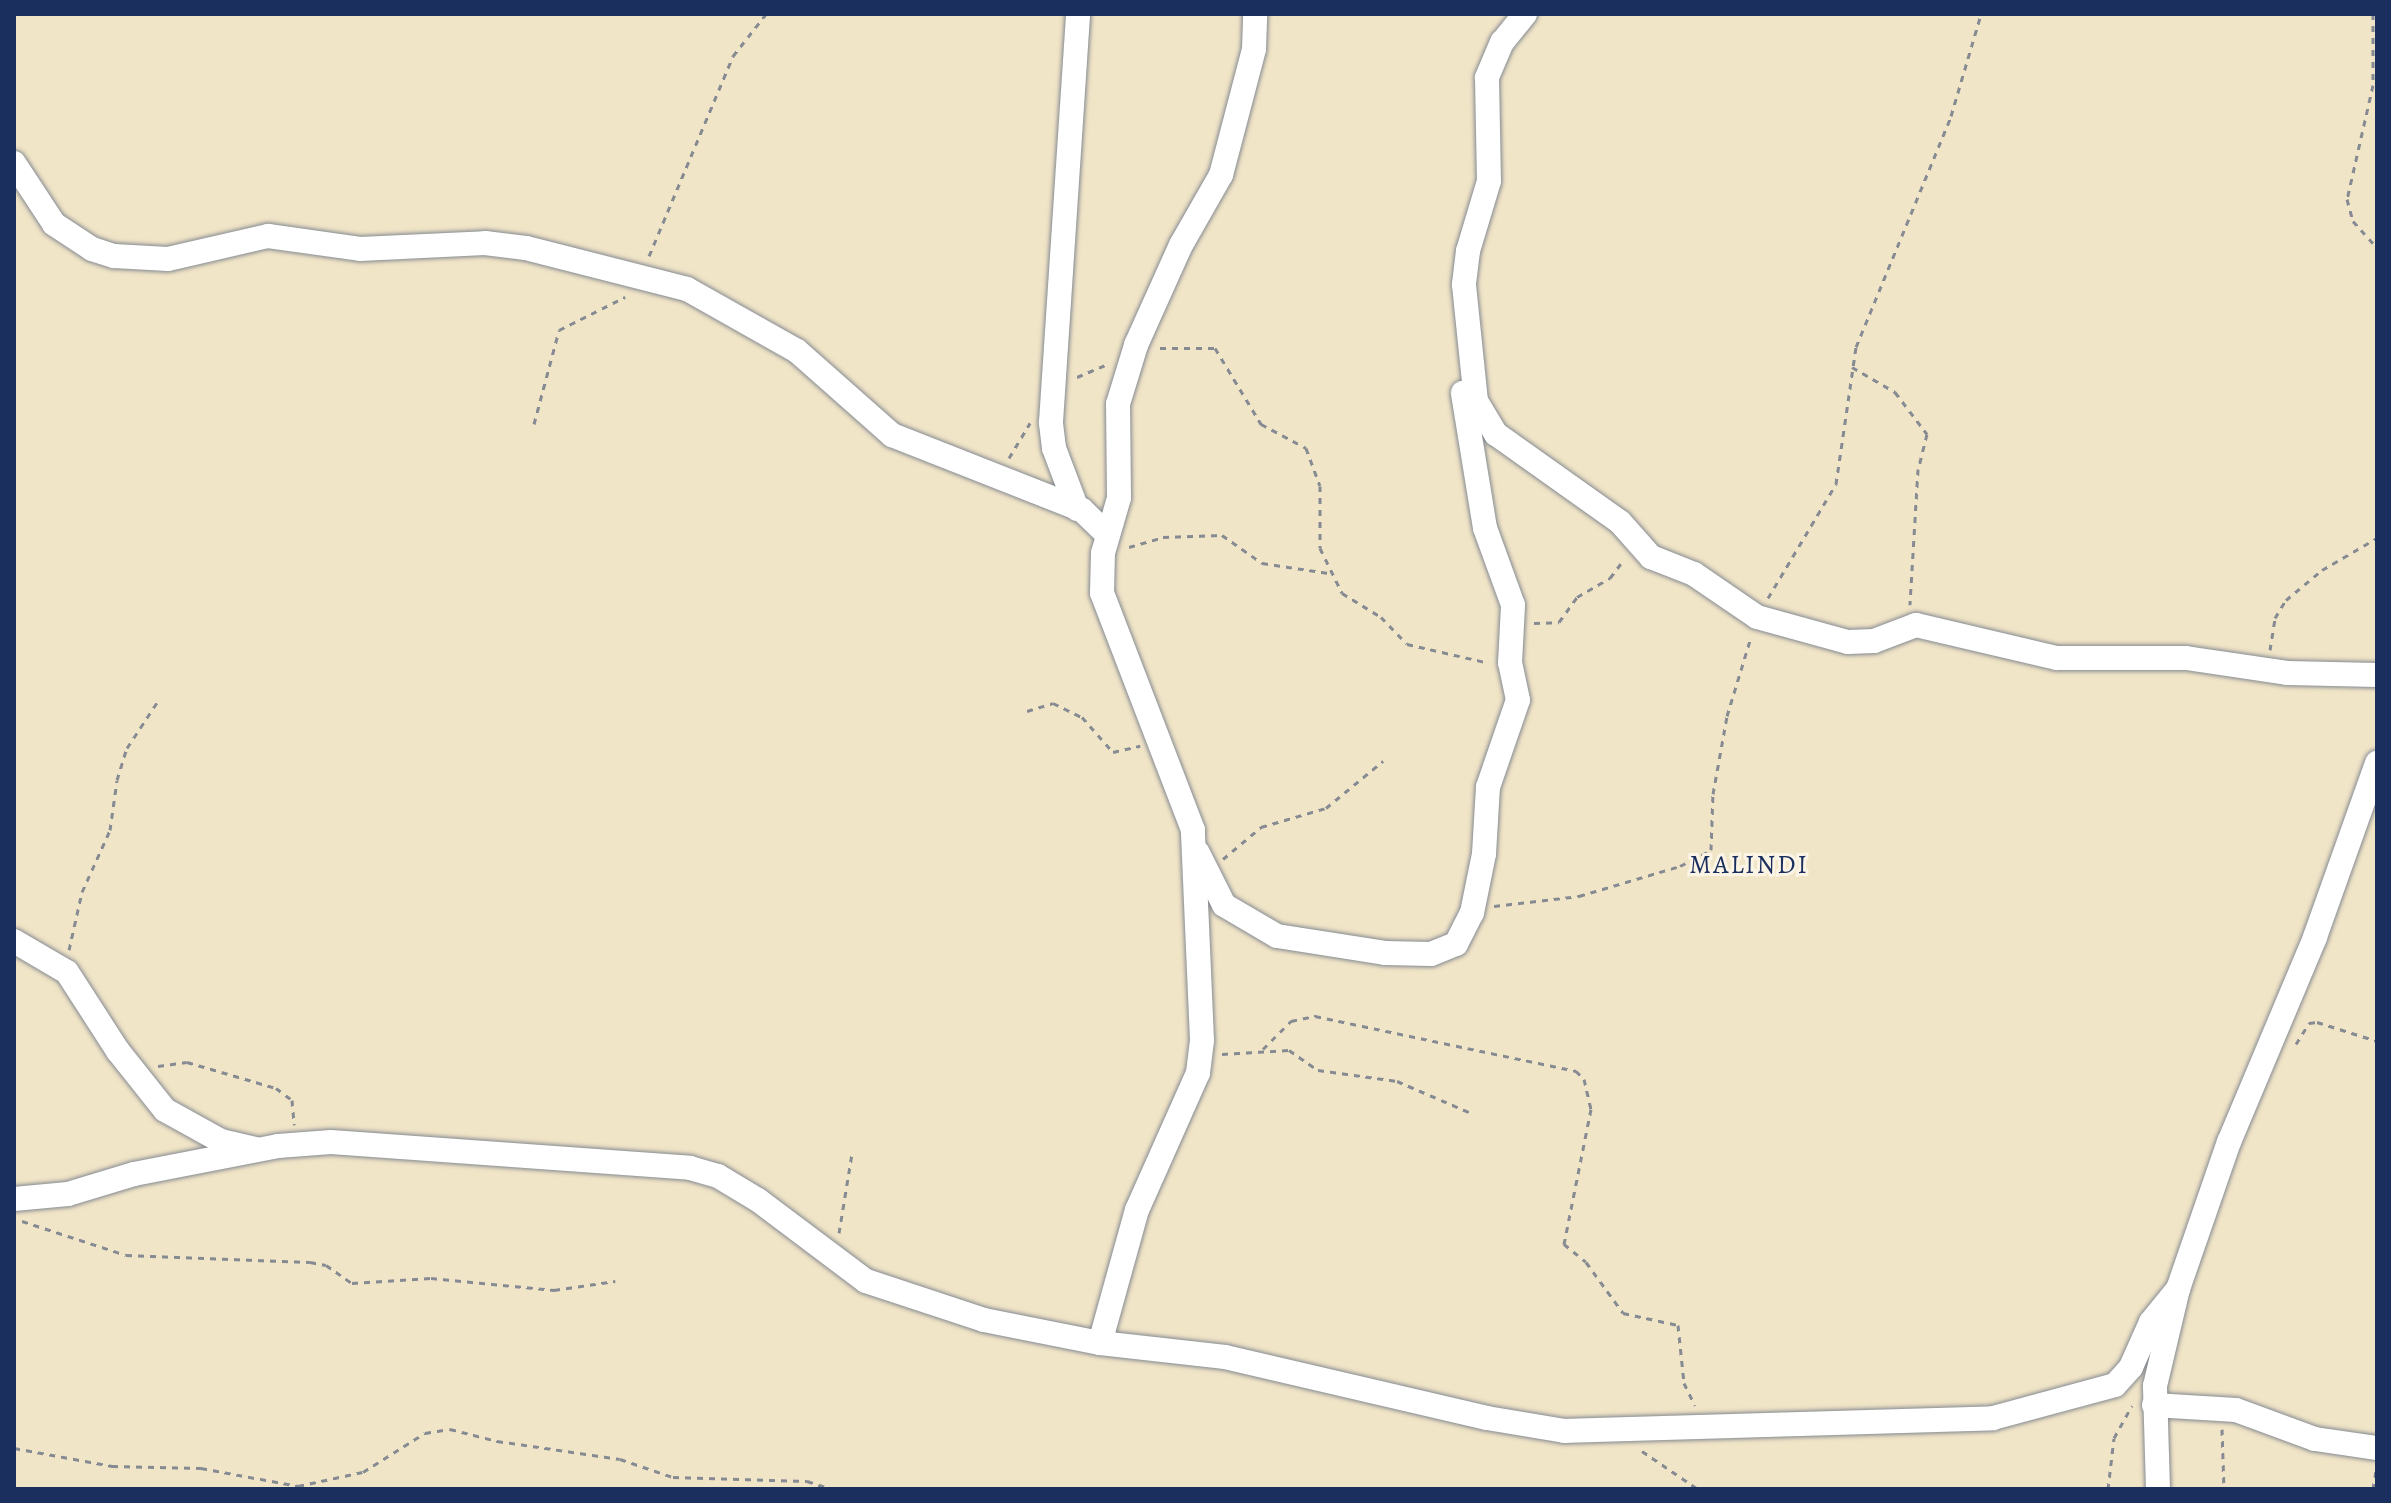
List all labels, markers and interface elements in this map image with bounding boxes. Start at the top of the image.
district label: MALINDI [1689,849,1809,881]

